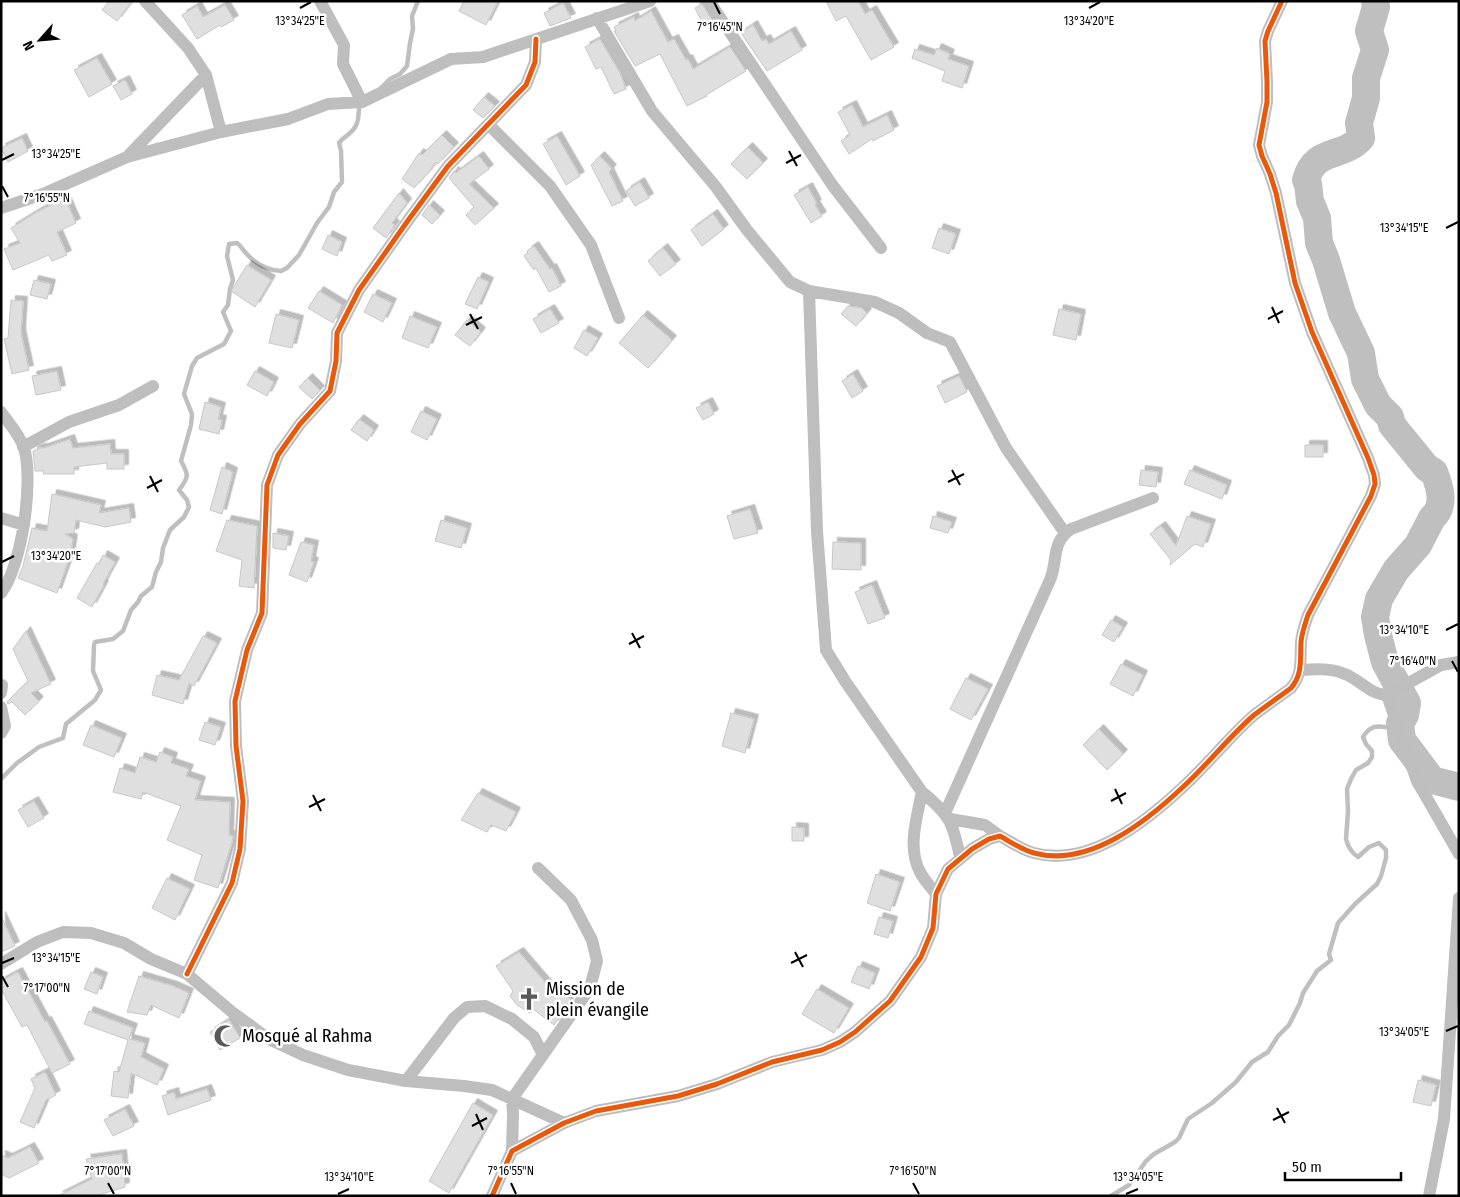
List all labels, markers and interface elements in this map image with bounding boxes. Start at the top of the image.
text: 13°34'25"E [275,14,325,28]
text: 13°34'20"E [1064,14,1115,28]
north arrow [15,15,65,65]
text: 7°16'45"N [697,20,743,34]
text: N [19,38,38,53]
text: 13°34'25"E [31,147,81,161]
text: 7°16'55"N [24,191,70,205]
text: 13°34'15"E [1380,221,1429,235]
text: 13°34'20"E [31,549,82,563]
text: 13°34'10"E [1379,623,1429,637]
text: 7°16'40"N [1390,654,1436,668]
text: 13°34'15"E [32,951,81,965]
place label: Mission de plein évangile [546,978,649,1021]
text: 7°17'00"N [24,981,70,995]
church icon: Mission de plein évangile [516,986,542,1012]
mosque icon: Mosqué al Rahma [212,1023,238,1049]
place label: Mosqué al Rahma [242,1025,373,1047]
text: 13°34'05"E [1379,1025,1429,1039]
scale bar [1285,1150,1401,1182]
text: 50 m [1292,1158,1322,1176]
text: 7°17'00"N [85,1164,131,1178]
text: 7°16'55"N [488,1164,534,1178]
text: 7°16'50"N [890,1164,936,1178]
text: 13°34'10"E [324,1170,374,1184]
text: 13°34'05"E [1113,1170,1163,1184]

